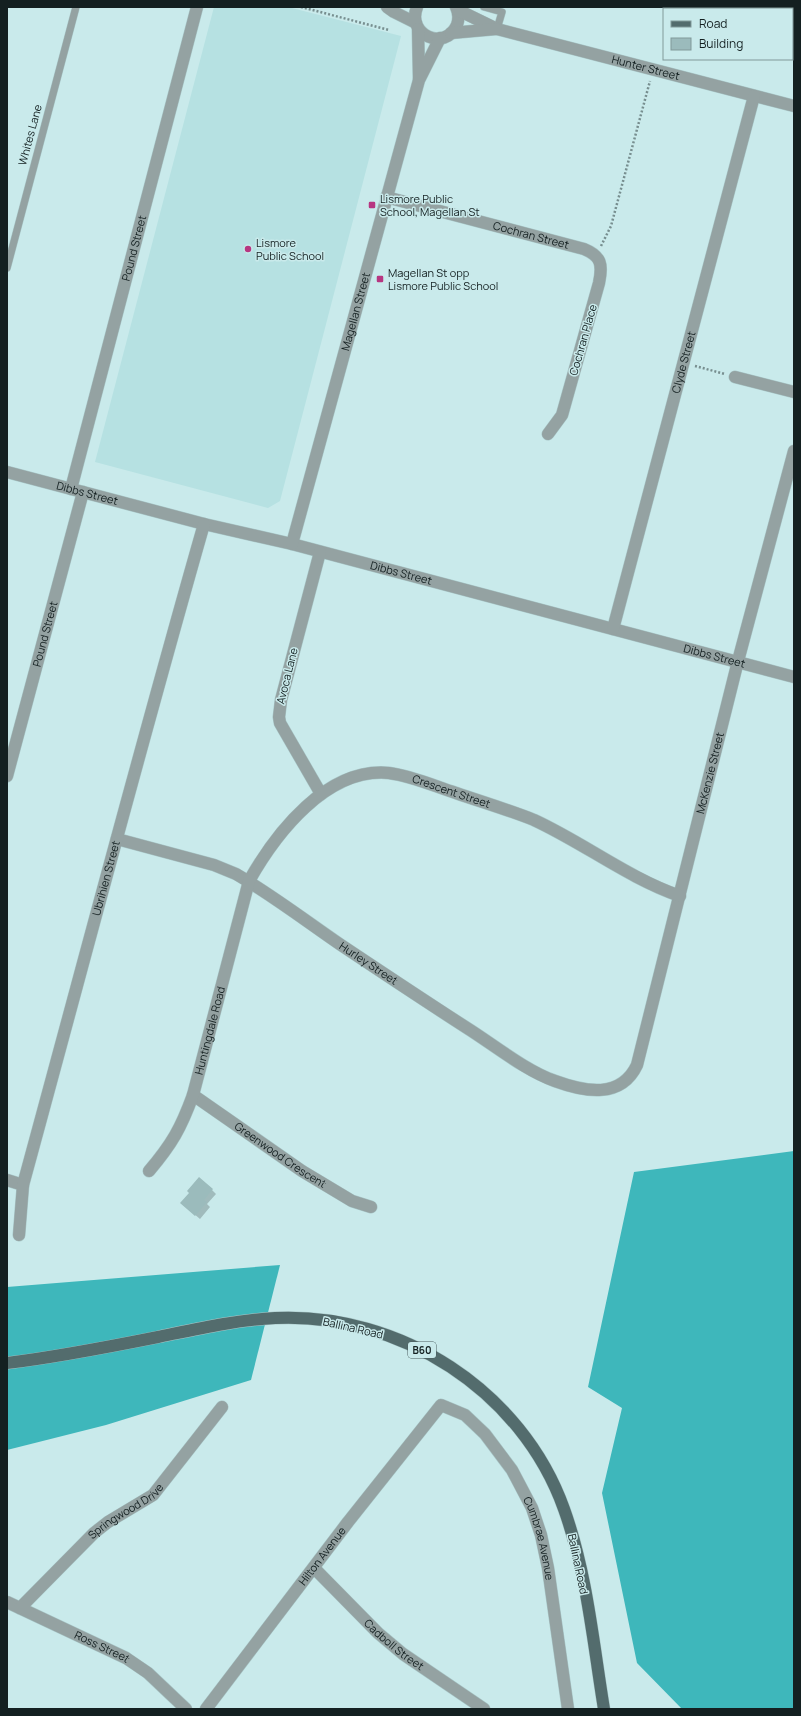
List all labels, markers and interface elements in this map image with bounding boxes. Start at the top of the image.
legend [663,8,793,60]
text: Road [699,15,727,32]
text: Building [699,35,743,52]
street label: Hunter Street [610,51,681,83]
street label: Whites Lane [14,102,45,167]
place label: Lismore Public School, Magellan St [380,191,480,219]
marker: Lismore Public School, Magellan St [367,200,377,210]
street label: Pound Street [118,214,149,282]
street label: Cochran Street [492,217,571,252]
place label: Lismore Public School [256,235,324,263]
marker: Lismore Public School [243,244,253,254]
place label: Magellan St opp Lismore Public School [388,265,498,293]
street label: Magellan Street [337,271,373,352]
marker: Magellan St opp Lismore Public School [375,274,385,284]
street label: Cochran Place [565,302,600,377]
street label: Clyde Street [668,329,698,395]
street label: Dibbs Street [55,477,120,508]
street label: Dibbs Street [369,557,434,588]
street label: Pound Street [29,599,60,668]
street label: Dibbs Street [682,640,747,671]
street label: Avoca Lane [272,646,301,706]
street label: McKenzie Street [692,731,727,815]
street label: Crescent Street [411,771,493,811]
street label: Ubrihien Street [88,839,123,917]
street label: Hurley Street [337,938,401,988]
street label: Huntingdale Road [191,985,228,1076]
street label: Greenwood Crescent [232,1118,329,1191]
street label: Ballina Road [321,1313,385,1342]
road number: B60 [408,1342,436,1358]
street label: Springwood Drive [84,1480,167,1542]
street label: Cumbrae Avenue [520,1494,558,1582]
street label: Hilton Avenue [295,1523,349,1588]
street label: Ballina Road [565,1532,592,1596]
street label: Cadboll Street [361,1615,427,1673]
street label: Ross Street [72,1627,133,1666]

